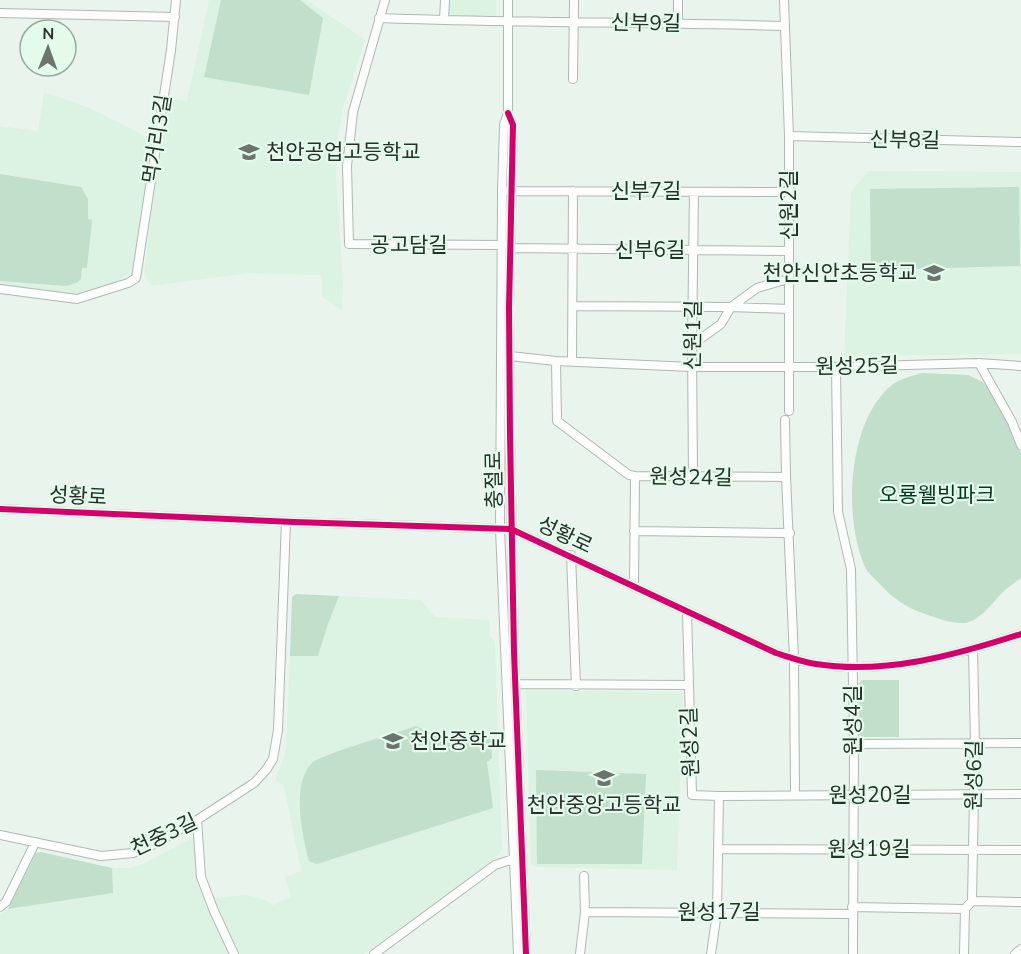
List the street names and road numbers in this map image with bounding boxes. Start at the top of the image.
street label: 신부9길 [610,8,682,38]
street label: 먹거리3길 [136,92,178,186]
street label: 신부8길 [869,125,941,155]
street label: 신원2길 [775,170,803,240]
street label: 신부7길 [611,177,681,205]
street label: 공고담길 [370,231,448,259]
street label: 신부6길 [615,236,685,264]
street label: 신원1길 [678,299,708,371]
street label: 원성25길 [815,351,899,381]
street label: 충절로 [479,451,509,509]
street label: 원성24길 [649,462,733,492]
street label: 성황로 [48,481,108,511]
street label: 성황로 [533,510,597,560]
street label: 원성4길 [839,685,867,755]
street label: 원성2길 [675,706,705,778]
street label: 원성6길 [959,739,989,811]
street label: 원성20길 [828,781,912,809]
street label: 천중3길 [126,807,202,863]
street label: 원성19길 [827,835,911,863]
street label: 원성17길 [677,898,761,926]

